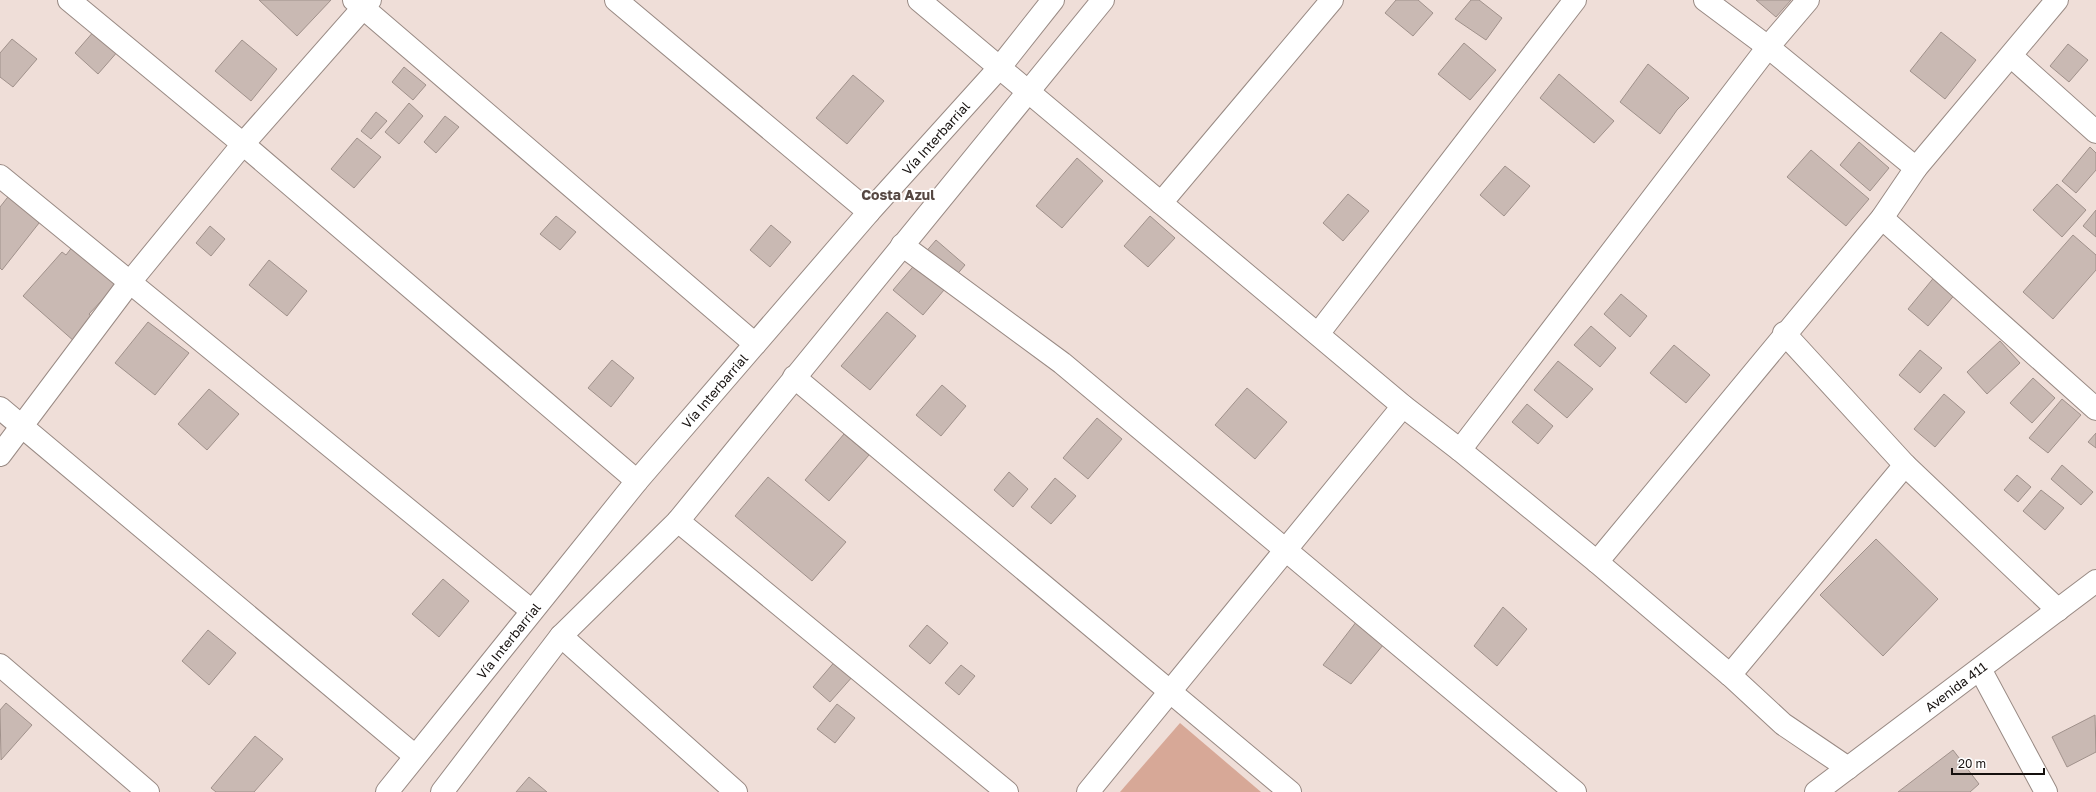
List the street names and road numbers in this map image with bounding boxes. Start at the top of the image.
street label: Vía Interbarrial [899,98,973,178]
street label: Vía Interbarrial [678,350,751,431]
street label: Vía Interbarrial [473,599,544,682]
street label: Avenida 411 [1922,658,1990,715]

